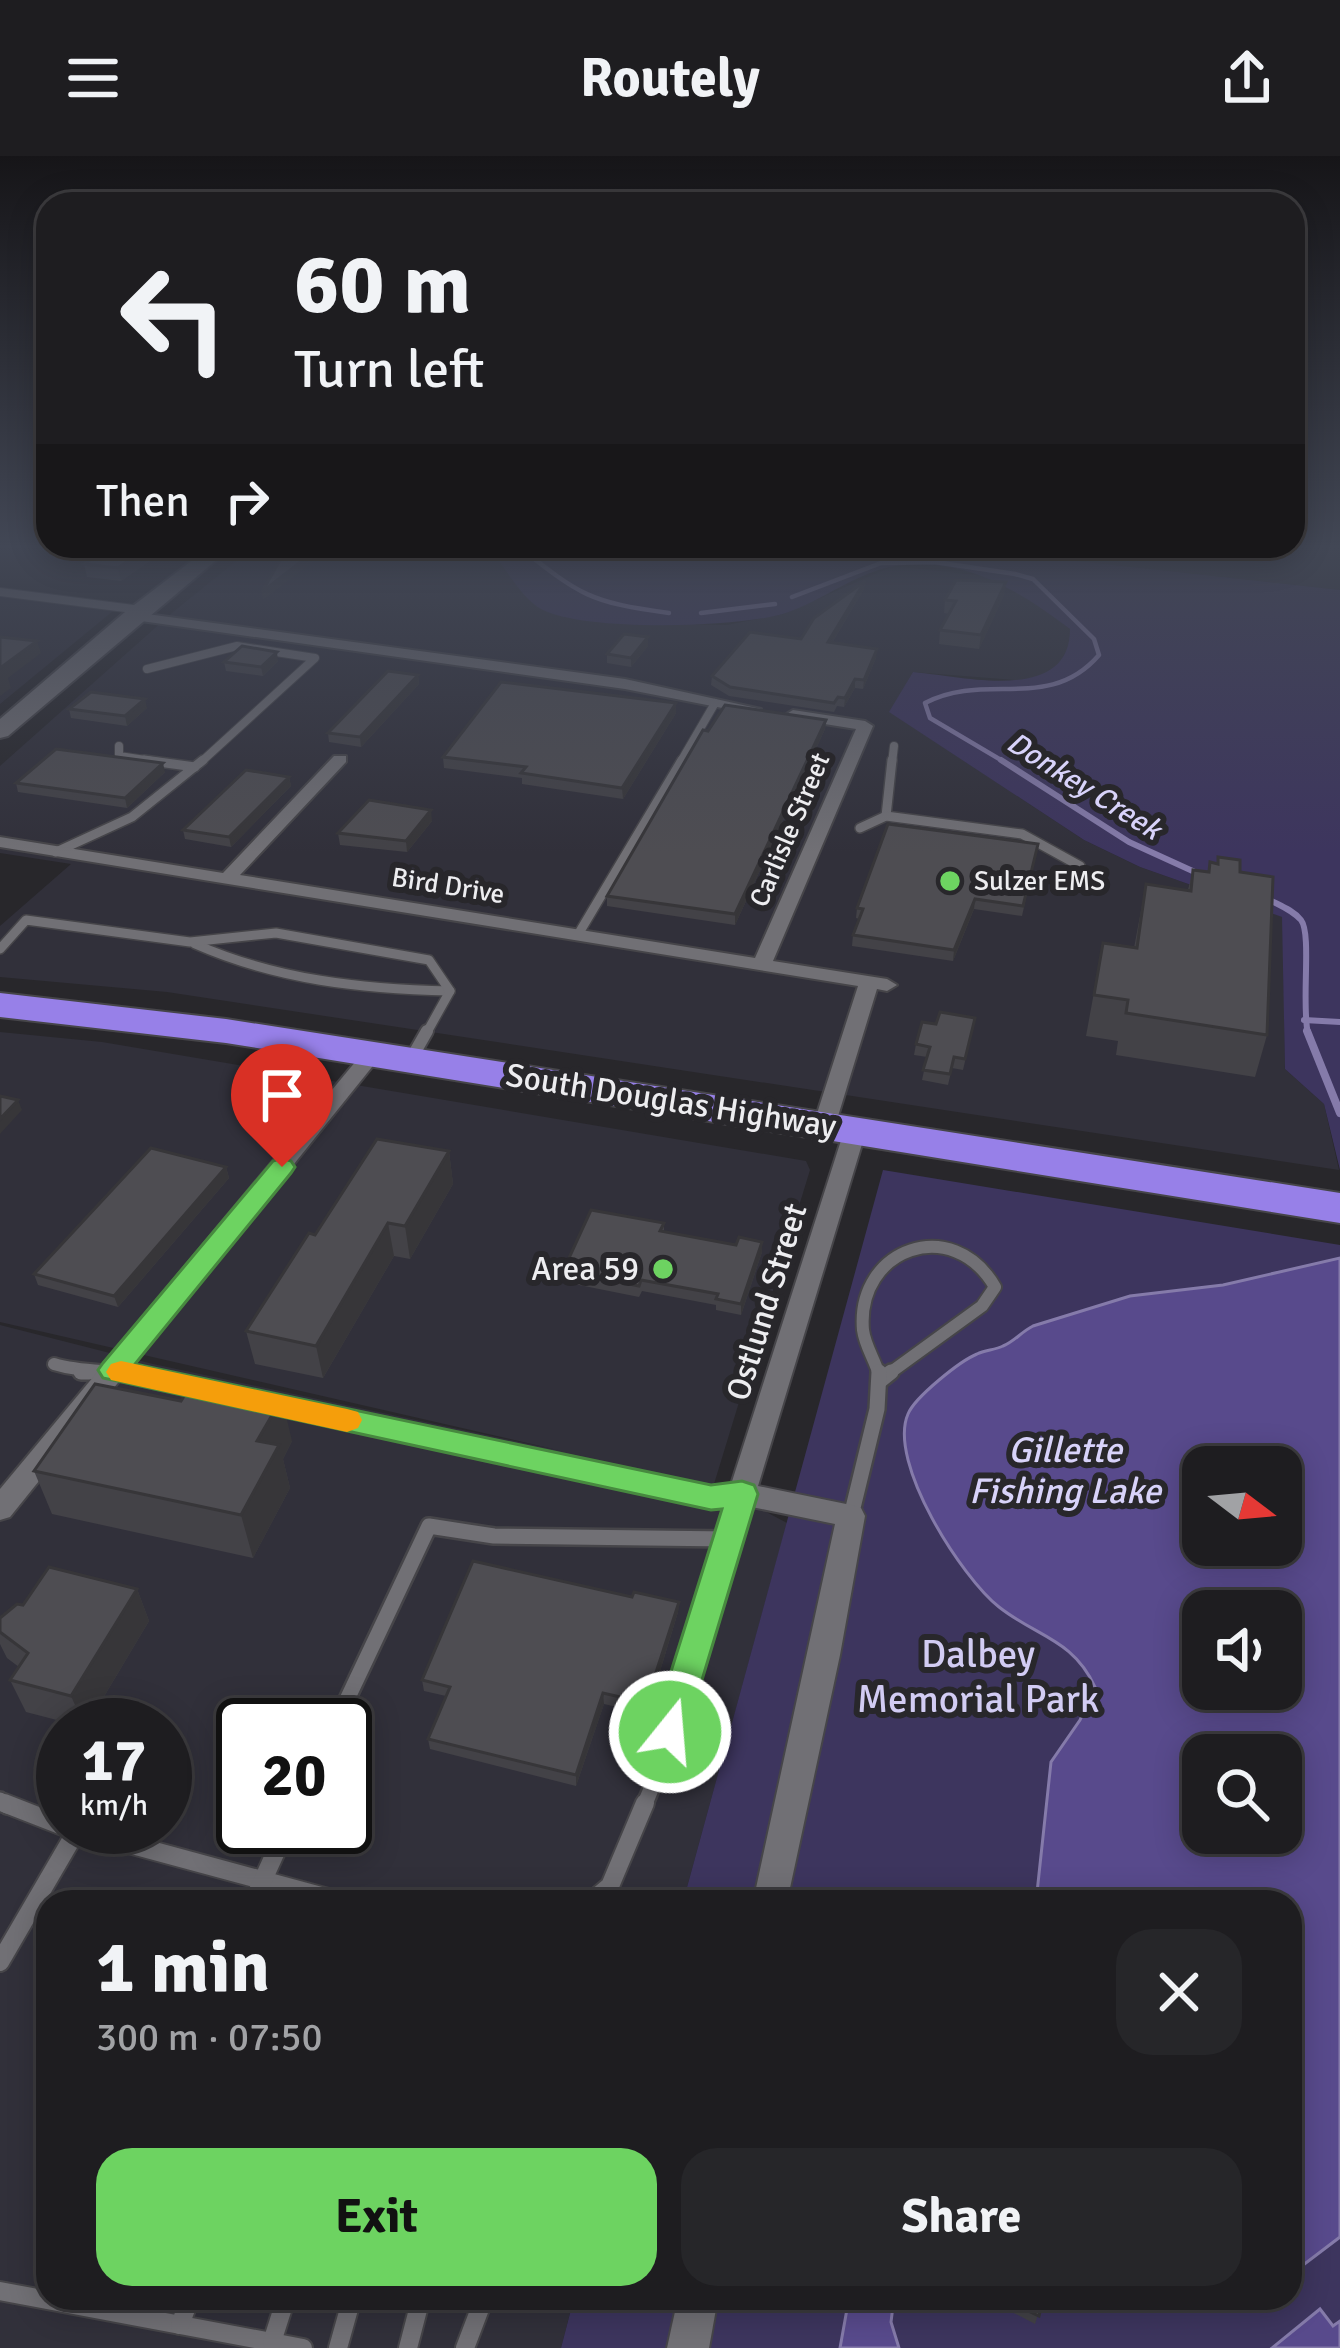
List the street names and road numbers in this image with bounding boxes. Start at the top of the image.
street label: Carlisle Street [743,748,837,912]
street label: Bird Drive [389,861,507,911]
street label: South Douglas Highway [503,1055,840,1147]
street label: Ostlund Street [718,1199,816,1405]

